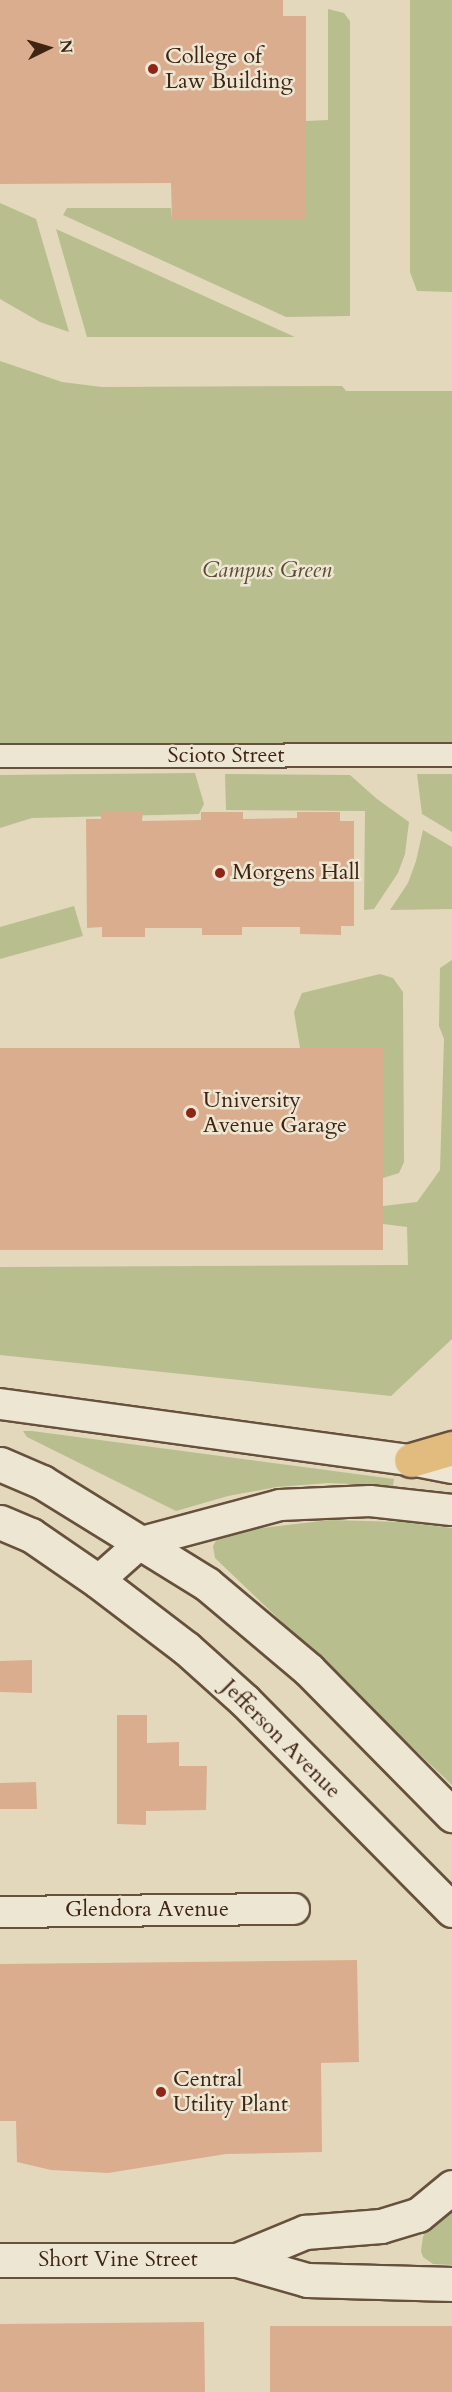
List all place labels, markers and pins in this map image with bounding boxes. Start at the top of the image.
place label: College of Law Building [165,43,293,94]
marker: College of Law Building [146,62,160,76]
place label: Morgens Hall [232,860,360,886]
marker: Morgens Hall [213,866,227,880]
place label: University Avenue Garage [203,1087,347,1138]
marker: University Avenue Garage [184,1106,198,1120]
place label: Central Utility Plant [173,2066,288,2118]
marker: Central Utility Plant [154,2085,168,2099]

